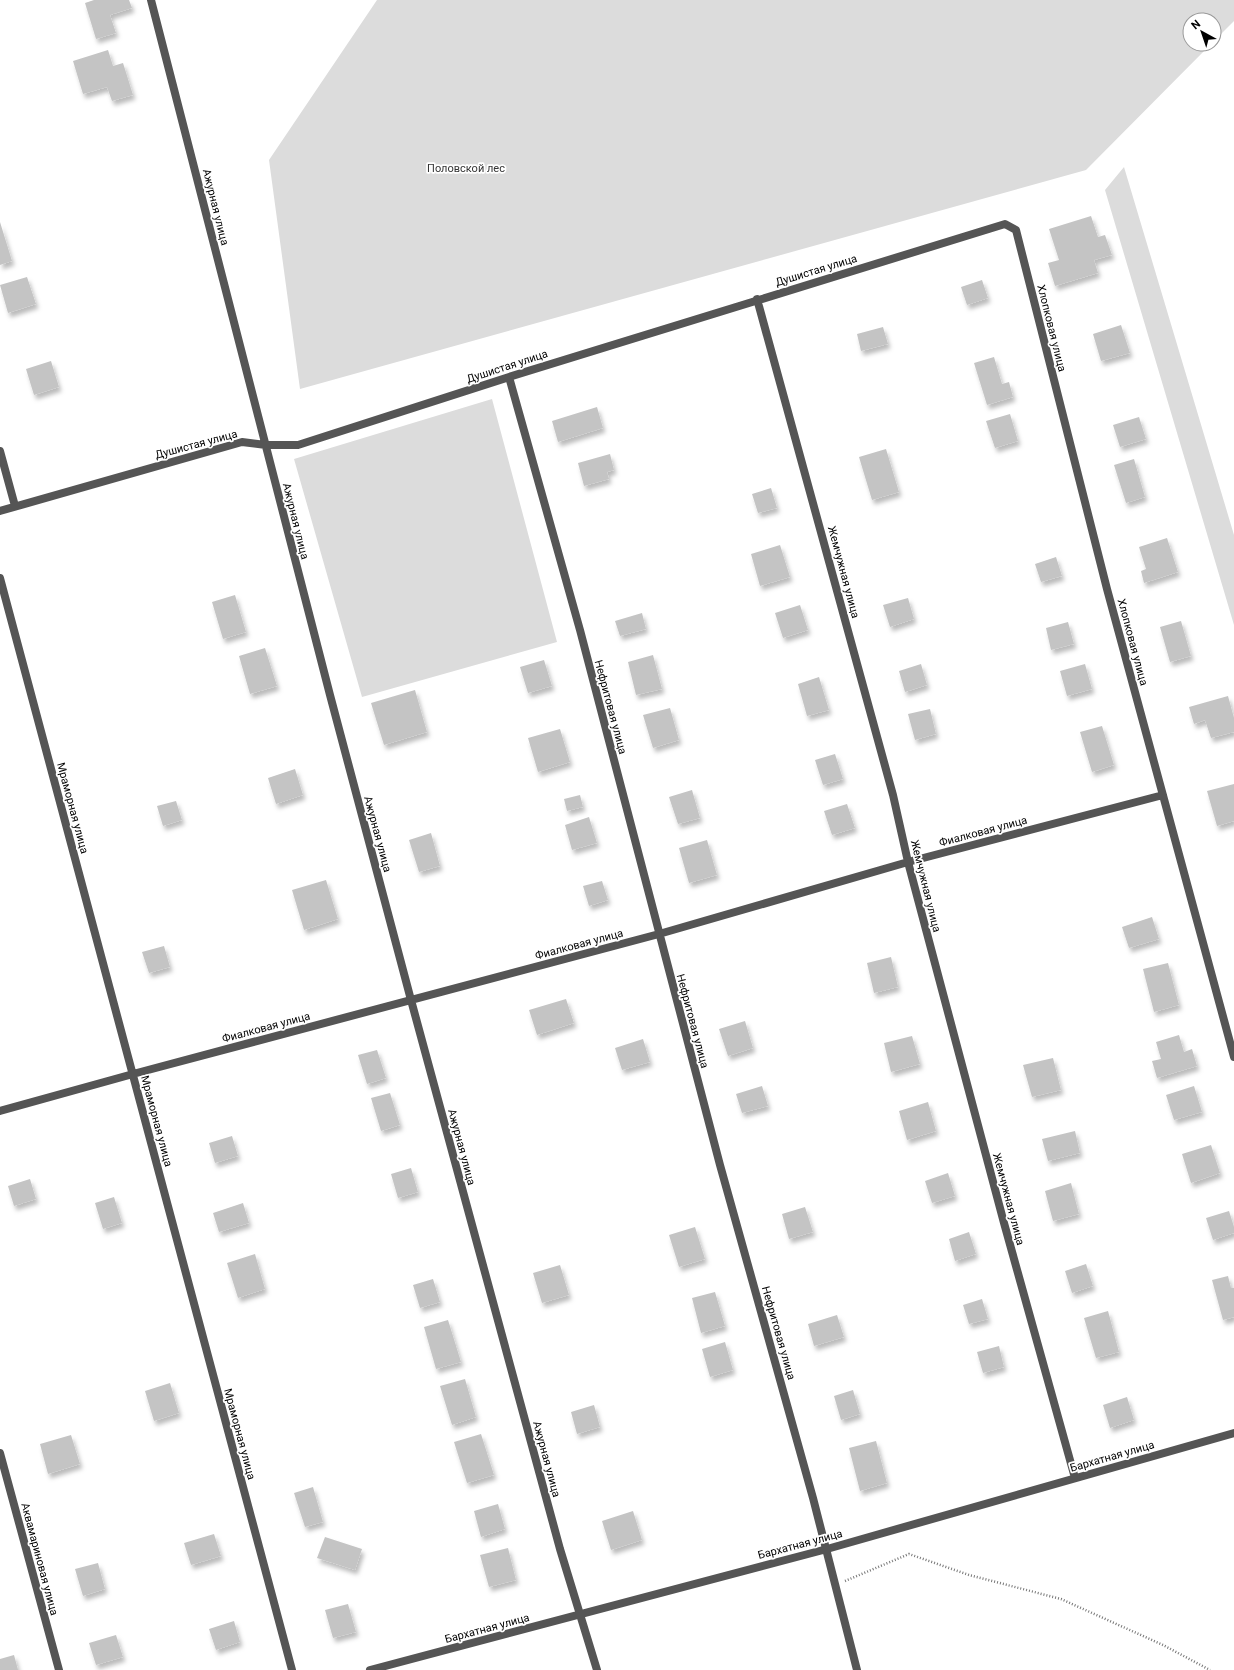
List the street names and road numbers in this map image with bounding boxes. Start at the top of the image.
street label: Ажурная улица [200,168,231,247]
street label: Душистая улица [774,252,859,289]
street label: Хлопковая улица [1034,283,1069,373]
street label: Душистая улица [465,347,549,386]
street label: Душистая улица [154,427,239,462]
street label: Ажурная улица [280,482,311,561]
street label: Жемчужная улица [825,525,862,620]
street label: Хлопковая улица [1115,597,1150,687]
street label: Нефритовая улица [592,659,629,756]
street label: Мраморная улица [54,761,91,855]
street label: Ажурная улица [361,795,394,874]
street label: Фиалковая улица [938,813,1029,849]
street label: Жемчужная улица [908,839,943,934]
street label: Фиалковая улица [534,926,625,962]
street label: Нефритовая улица [674,973,711,1070]
street label: Фиалковая улица [221,1009,312,1045]
street label: Мраморная улица [138,1074,175,1168]
street label: Ажурная улица [445,1108,478,1187]
street label: Жемчужная улица [990,1152,1027,1247]
street label: Нефритовая улица [759,1285,798,1381]
street label: Мраморная улица [221,1387,258,1481]
street label: Ажурная улица [530,1420,563,1499]
street label: Бархатная улица [1069,1438,1156,1475]
street label: Аквамариновая улица [18,1501,61,1617]
street label: Бархатная улица [756,1527,844,1562]
street label: Бархатная улица [443,1611,531,1646]

